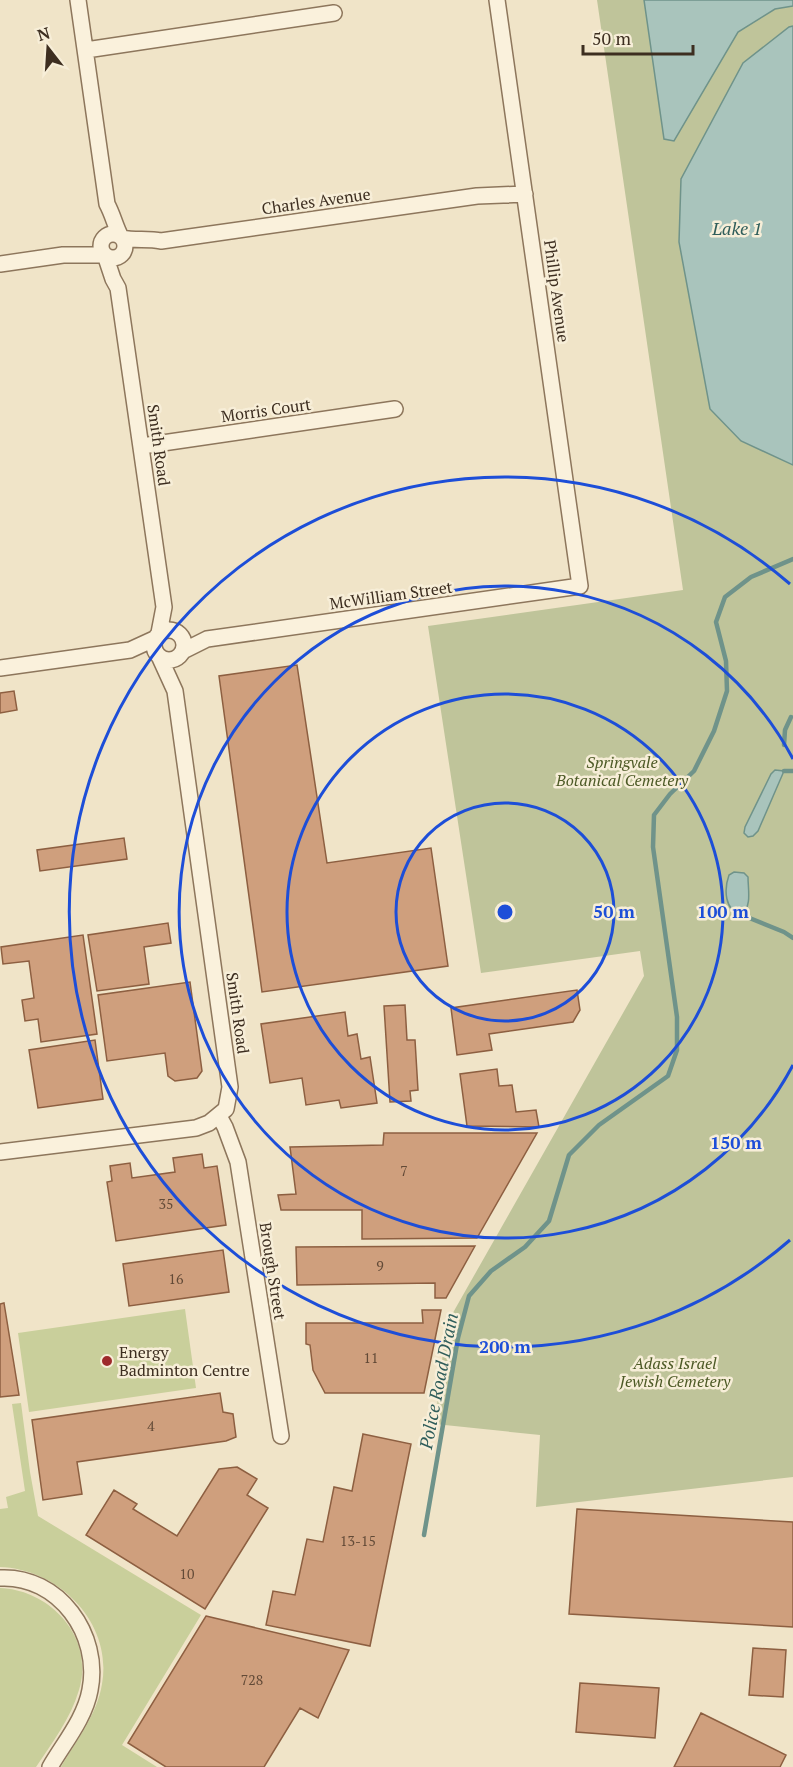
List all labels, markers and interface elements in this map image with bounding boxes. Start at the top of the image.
north arrow [18,18,78,78]
scale bar [583,18,692,56]
text: N [35,21,53,46]
text: 50 m [592,26,632,50]
street label: Charles Avenue [260,182,372,220]
water label: Lake 1 [711,216,762,240]
street label: Phillip Avenue [539,238,575,344]
street label: Morris Court [220,393,312,427]
street label: Smith Road [142,403,176,487]
street label: McWilliam Street [328,575,454,615]
park label: Springvale Botanical Cemetery [555,751,689,791]
text: 50 m [593,899,635,923]
text: 100 m [697,899,749,923]
centre of rings [495,902,515,922]
street label: Smith Road [221,971,255,1055]
text: 150 m [710,1130,762,1154]
house number: 7 [400,1161,408,1180]
house number: 35 [159,1194,173,1213]
street label: Brough Street [254,1221,292,1321]
house number: 9 [376,1256,384,1275]
house number: 16 [169,1269,184,1288]
water label: Police Road Drain [413,1311,463,1452]
text: 200 m [479,1334,531,1358]
place label: Energy Badminton Centre [119,1341,250,1381]
house number: 11 [364,1348,378,1367]
park label: Adass Israel Jewish Cemetery [619,1352,731,1392]
marker: Energy Badminton Centre [100,1354,114,1368]
house number: 4 [147,1416,155,1435]
house number: 13-15 [340,1531,376,1550]
house number: 10 [180,1564,194,1583]
house number: 728 [241,1670,263,1689]

